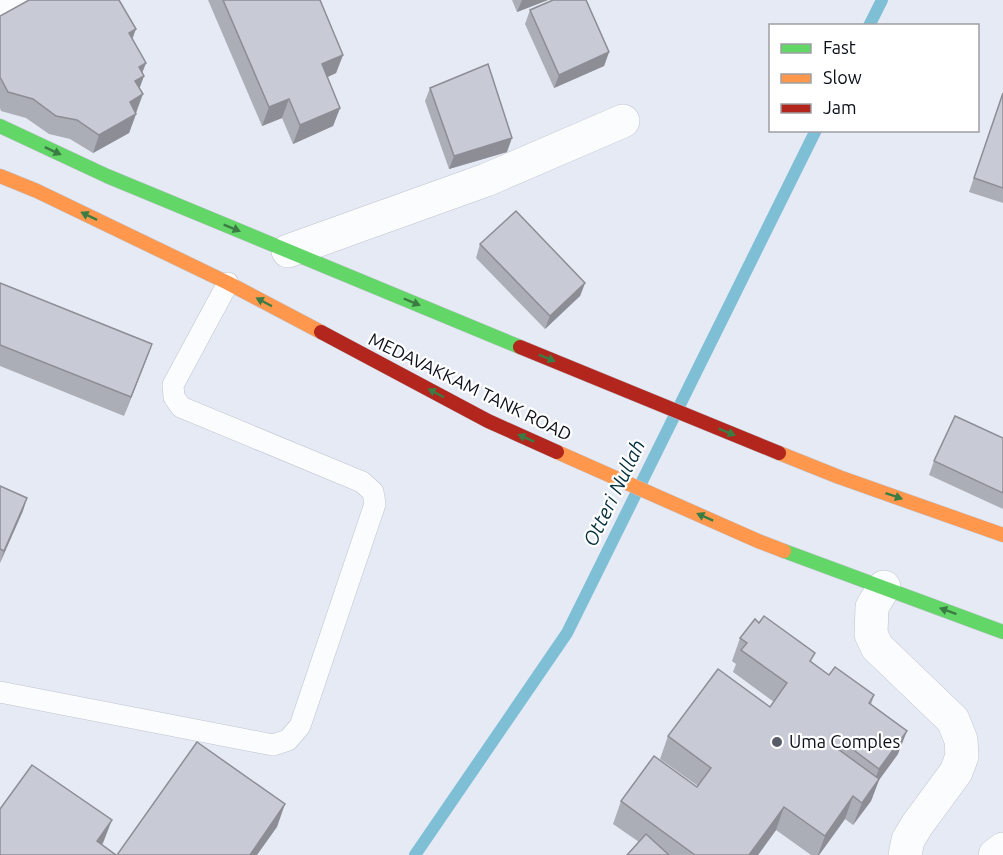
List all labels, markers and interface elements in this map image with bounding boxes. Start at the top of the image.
legend [769,24,979,132]
text: Fast [823,37,856,57]
text: Slow [823,67,862,87]
text: Jam [823,97,857,117]
one-way arrow [44,146,61,155]
one-way arrow [81,211,98,221]
one-way arrow [223,224,241,233]
one-way arrow [255,297,272,307]
one-way arrow [403,298,421,307]
street label: MEDAVAKKAM TANK ROAD [366,328,575,444]
one-way arrow [538,353,556,363]
one-way arrow [428,388,445,398]
one-way arrow [718,428,736,437]
one-way arrow [518,433,535,442]
water label: Otteri Nullah [578,436,649,550]
one-way arrow [885,492,903,502]
one-way arrow [695,512,713,522]
one-way arrow [939,606,957,616]
place label: Uma Comples [789,731,900,751]
marker: Uma Comples [770,735,784,749]

